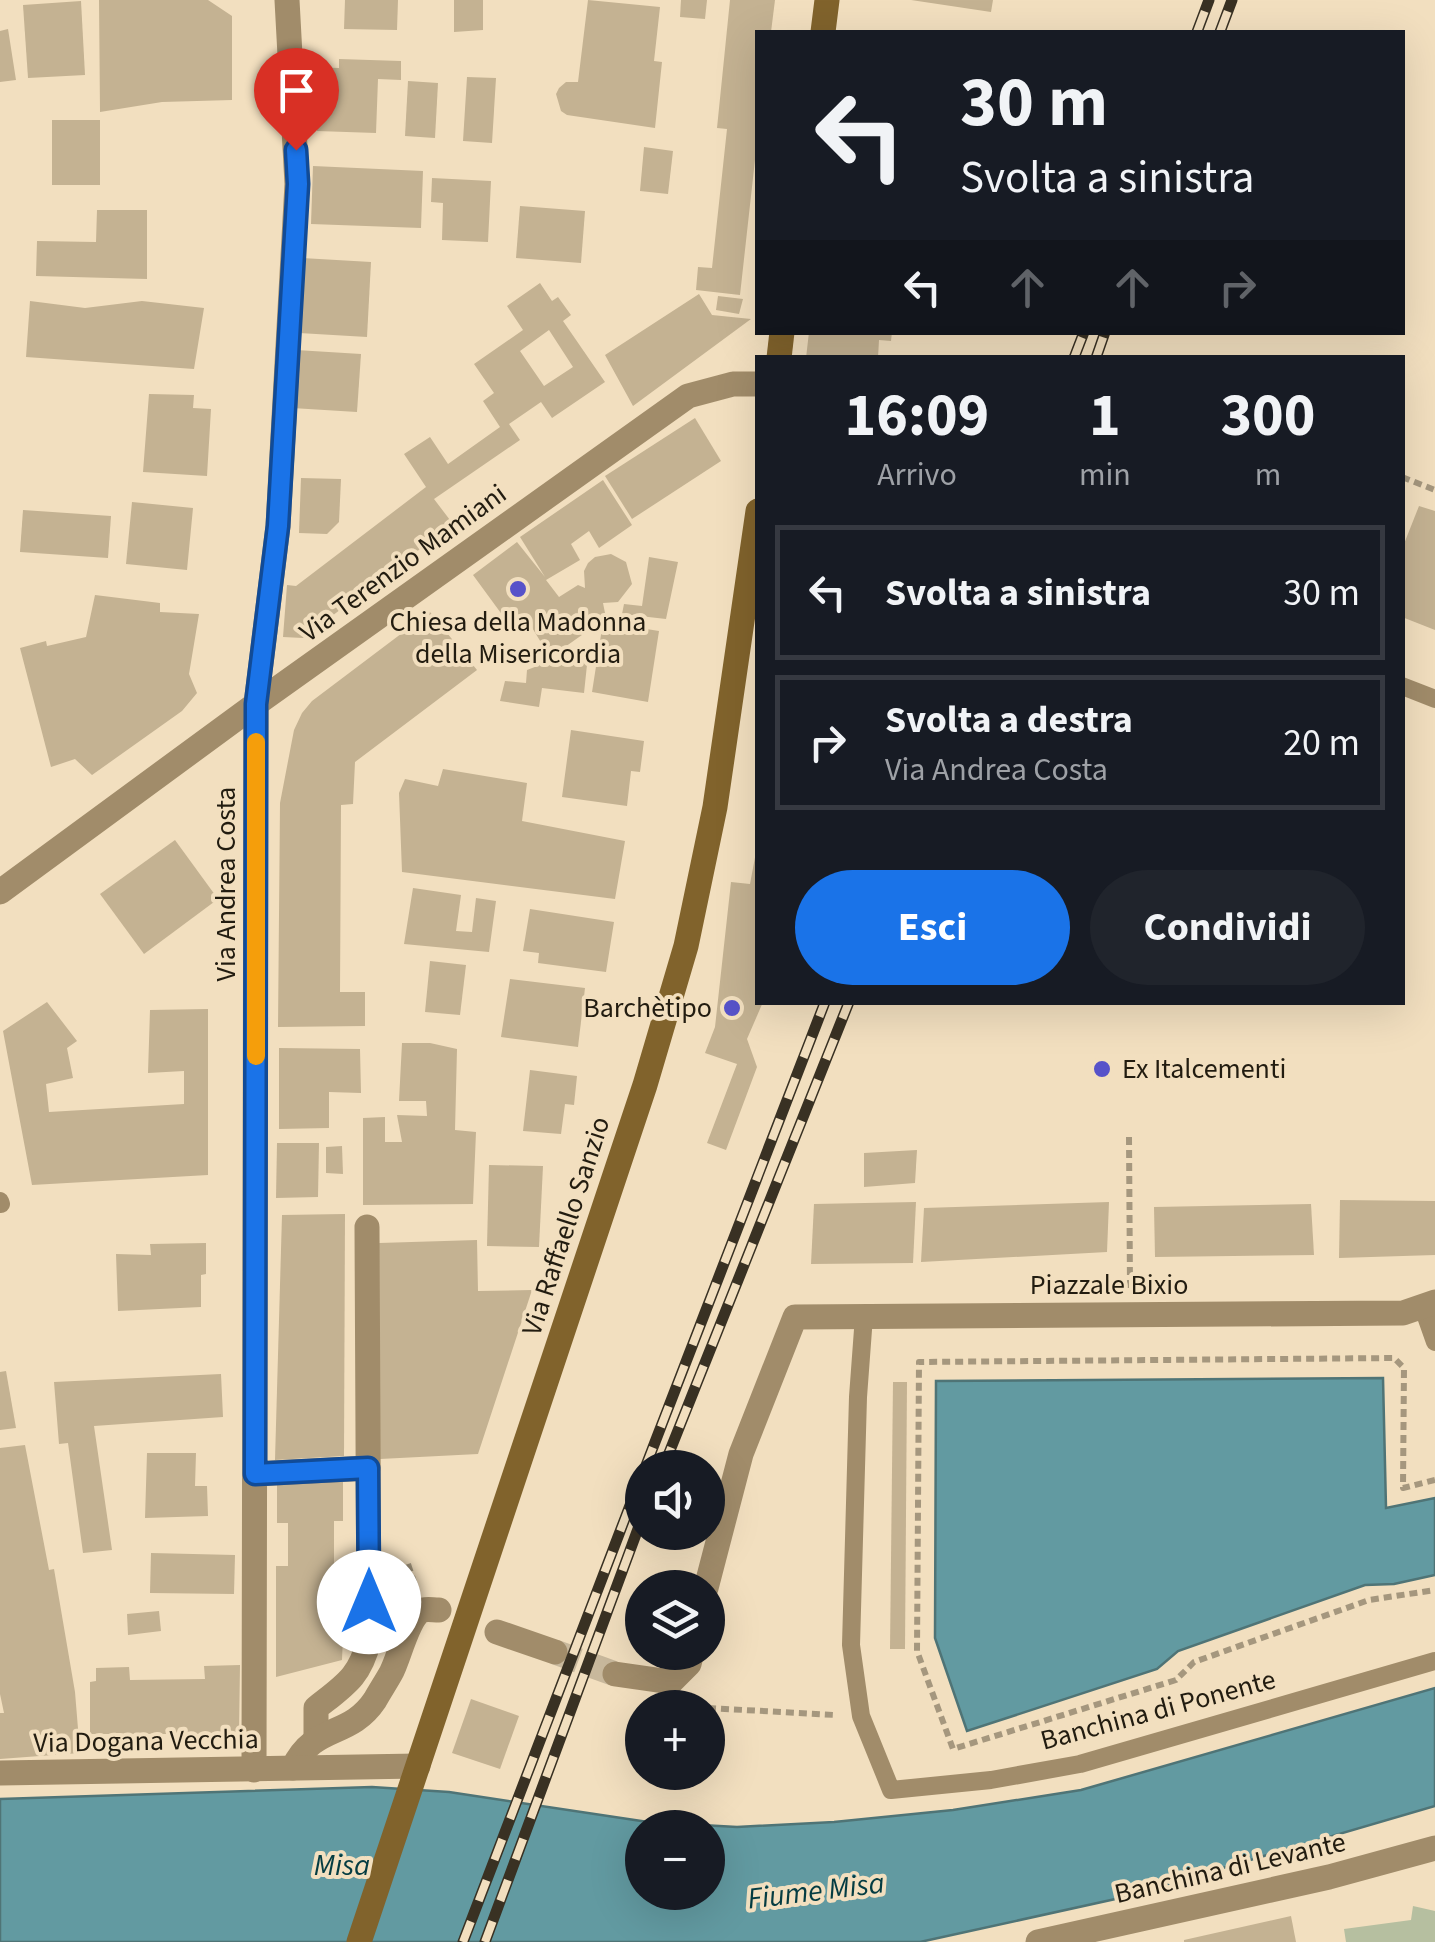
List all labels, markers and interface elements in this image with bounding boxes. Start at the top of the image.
pin [254,48,339,151]
text: 30 m [960,53,1108,153]
icon: arrive [269,63,324,118]
icon: left [795,70,925,200]
text: Svolta a sinistra [960,146,1254,210]
icon: left [895,260,950,315]
icon: ahead [1000,260,1055,315]
icon: ahead [1105,260,1160,315]
icon: right [1210,260,1265,315]
text: 16:09 [845,374,989,459]
text: 1 [1089,374,1121,459]
text: 300 [1220,374,1315,459]
text: Arrivo [877,452,957,498]
text: min [1079,452,1131,498]
text: m [1255,452,1281,498]
street label: Via Terenzio Mamiani [291,474,515,652]
icon: left [800,565,855,620]
text: Svolta a sinistra [885,566,1151,620]
text: 30 m [1283,566,1360,620]
marker: Chiesa della Madonna della Misericordia [507,578,529,600]
place label: Chiesa della Madonna della Misericordia [390,602,646,674]
text: Svolta a destra [885,693,1133,747]
icon: right [800,715,855,770]
text: 20 m [1283,716,1360,770]
text: Via Andrea Costa [885,747,1108,793]
street label: Via Andrea Costa [206,787,246,982]
button: Esci [795,870,1070,985]
button: Condividi [1090,870,1365,985]
place label: Barchètipo [583,988,712,1028]
marker: Barchètipo [721,997,743,1019]
place label: Ex Italcementi [1122,1049,1286,1089]
marker: Ex Italcementi [1091,1058,1113,1080]
street label: Via Raffaello Sanzio [512,1111,620,1341]
street label: Piazzale Bixio [1030,1265,1188,1305]
map controls [625,1450,725,1910]
button: sound [625,1450,725,1550]
position arrow [317,1550,421,1654]
button: layers [625,1570,725,1670]
street label: Banchina di Ponente [1036,1659,1280,1761]
button: + [625,1690,725,1790]
street label: Via Dogana Vecchia [33,1719,259,1763]
button: − [625,1810,725,1910]
street label: Banchina di Levante [1110,1822,1350,1914]
water label: Misa [314,1844,370,1887]
water label: Fiume Misa [745,1861,887,1921]

